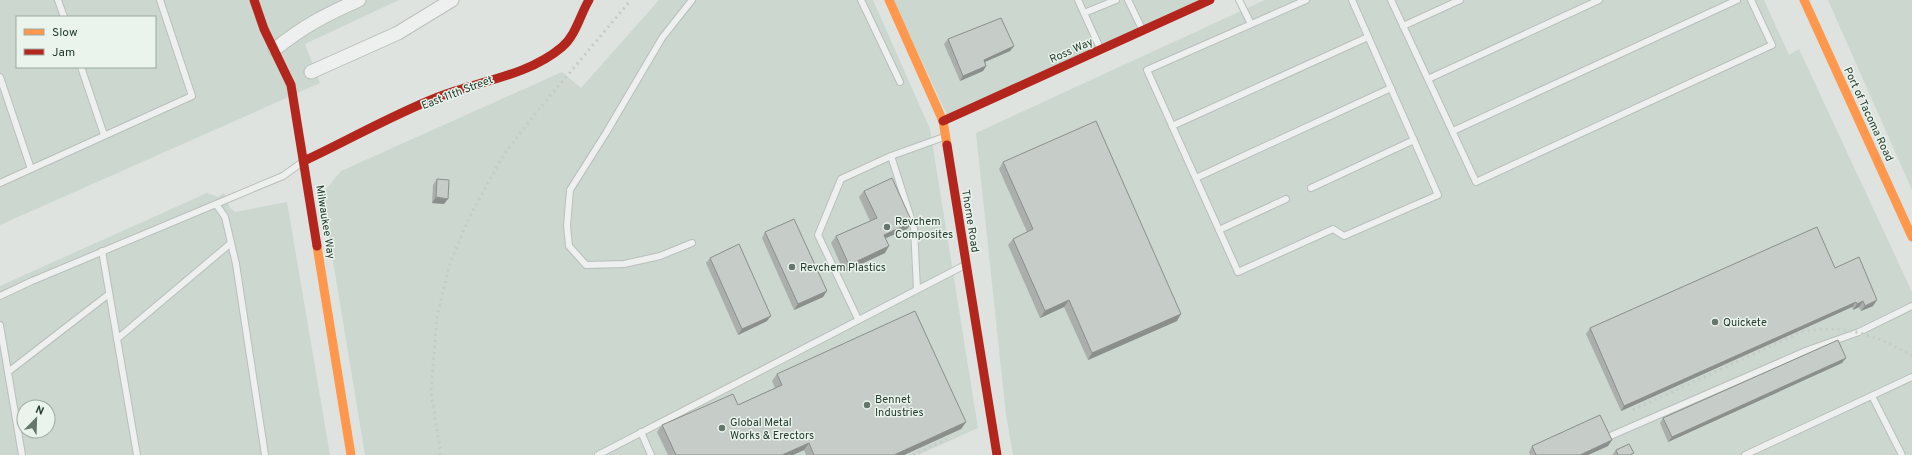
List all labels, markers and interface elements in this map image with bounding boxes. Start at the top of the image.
legend [16,16,156,68]
text: Slow [52,25,78,41]
street label: Ross Way [1047,35,1096,67]
text: Jam [52,45,75,61]
street label: Port of Tacoma Road [1840,65,1896,164]
street label: East 11th Street [420,73,495,113]
street label: Milwaukee Way [312,184,338,260]
street label: Thorne Road [958,189,982,254]
place label: Revchem Composites [895,215,953,242]
marker: Revchem Composites [882,222,892,232]
place label: Revchem Plastics [800,261,886,275]
marker: Revchem Plastics [787,262,797,272]
place label: Quickete [1723,316,1767,330]
marker: Quickete [1710,317,1720,327]
place label: Bennet Industries [875,393,924,420]
north arrow [16,399,56,439]
marker: Bennet Industries [862,400,872,410]
text: N [33,403,46,419]
place label: Global Metal Works & Erectors [730,416,814,443]
marker: Global Metal Works & Erectors [717,423,727,433]

